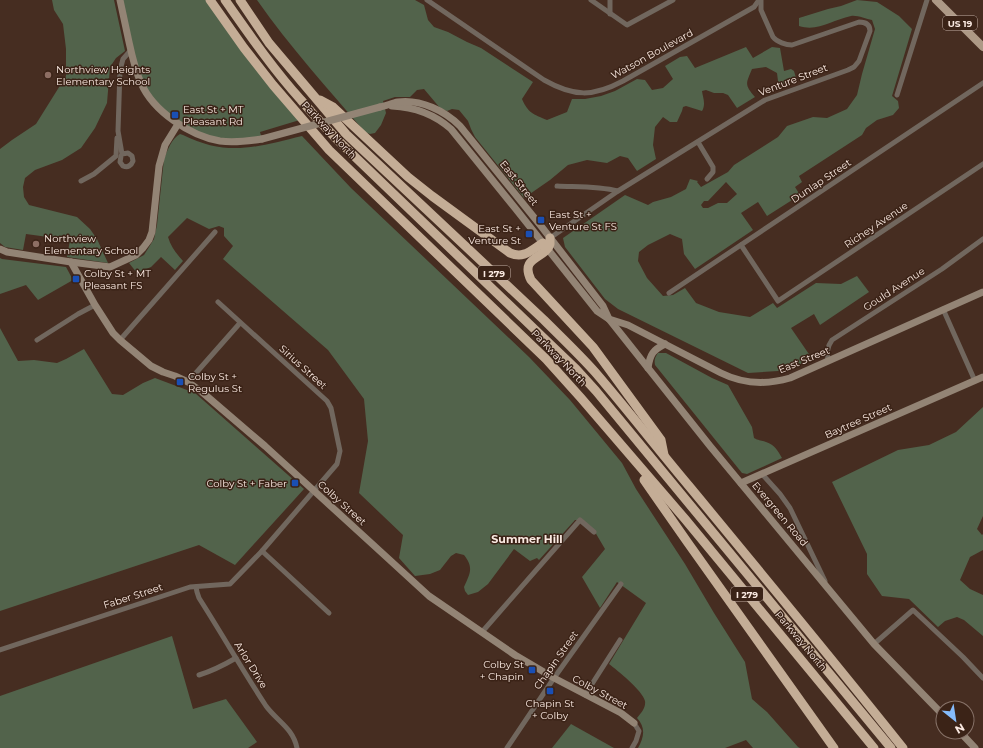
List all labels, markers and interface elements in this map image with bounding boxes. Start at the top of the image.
road number: US 19 [943,16,977,30]
street label: Watson Boulevard [609,26,695,82]
street label: Venture Street [757,61,829,99]
place label: Northview Heights Elementary School [56,63,150,88]
marker: Northview Heights Elementary School [43,70,53,80]
street label: Parkway North [299,98,359,162]
place label: East St + MT Pleasant Rd [183,103,244,128]
marker: East St + MT Pleasant Rd [170,110,180,120]
street label: Dunlap Street [788,156,854,206]
street label: East Street [497,158,541,208]
street label: Richey Avenue [842,199,910,251]
place label: East St + Venture St FS [549,208,617,233]
marker: East St + Venture St FS [536,215,546,225]
place label: East St + Venture St [468,222,521,247]
marker: East St + Venture St [524,229,534,239]
place label: Northview Elementary School [44,232,138,257]
marker: Northview Elementary School [31,239,41,249]
street label: Gould Avenue [861,264,927,314]
road number: I 279 [478,266,510,280]
place label: Colby St + MT Pleasant FS [84,267,151,292]
marker: Colby St + MT Pleasant FS [71,274,81,284]
street label: Parkway North [529,327,589,389]
street label: Sirius Street [276,342,330,392]
street label: East Street [776,344,832,376]
place label: Colby St + Regulus St [188,370,242,395]
marker: Colby St + Regulus St [175,377,185,387]
street label: Baytree Street [823,400,893,442]
place label: Colby St + Faber [206,477,287,490]
marker: Colby St + Faber [290,478,300,488]
street label: Colby Street [315,478,369,528]
street label: Evergreen Road [749,479,811,549]
district label: Summer Hill [491,532,563,546]
street label: Faber Street [102,580,164,612]
road number: I 279 [731,587,763,601]
street label: Parkway North [772,608,830,674]
street label: Chapin Street [531,628,581,692]
street label: Arlor Drive [231,639,271,691]
place label: Colby St + Chapin [480,658,524,683]
marker: Colby St + Chapin [527,665,537,675]
street label: Colby Street [570,672,630,712]
marker: Chapin St + Colby [545,686,555,696]
place label: Chapin St + Colby [526,697,574,722]
north arrow [935,700,975,740]
text: N [953,720,967,737]

